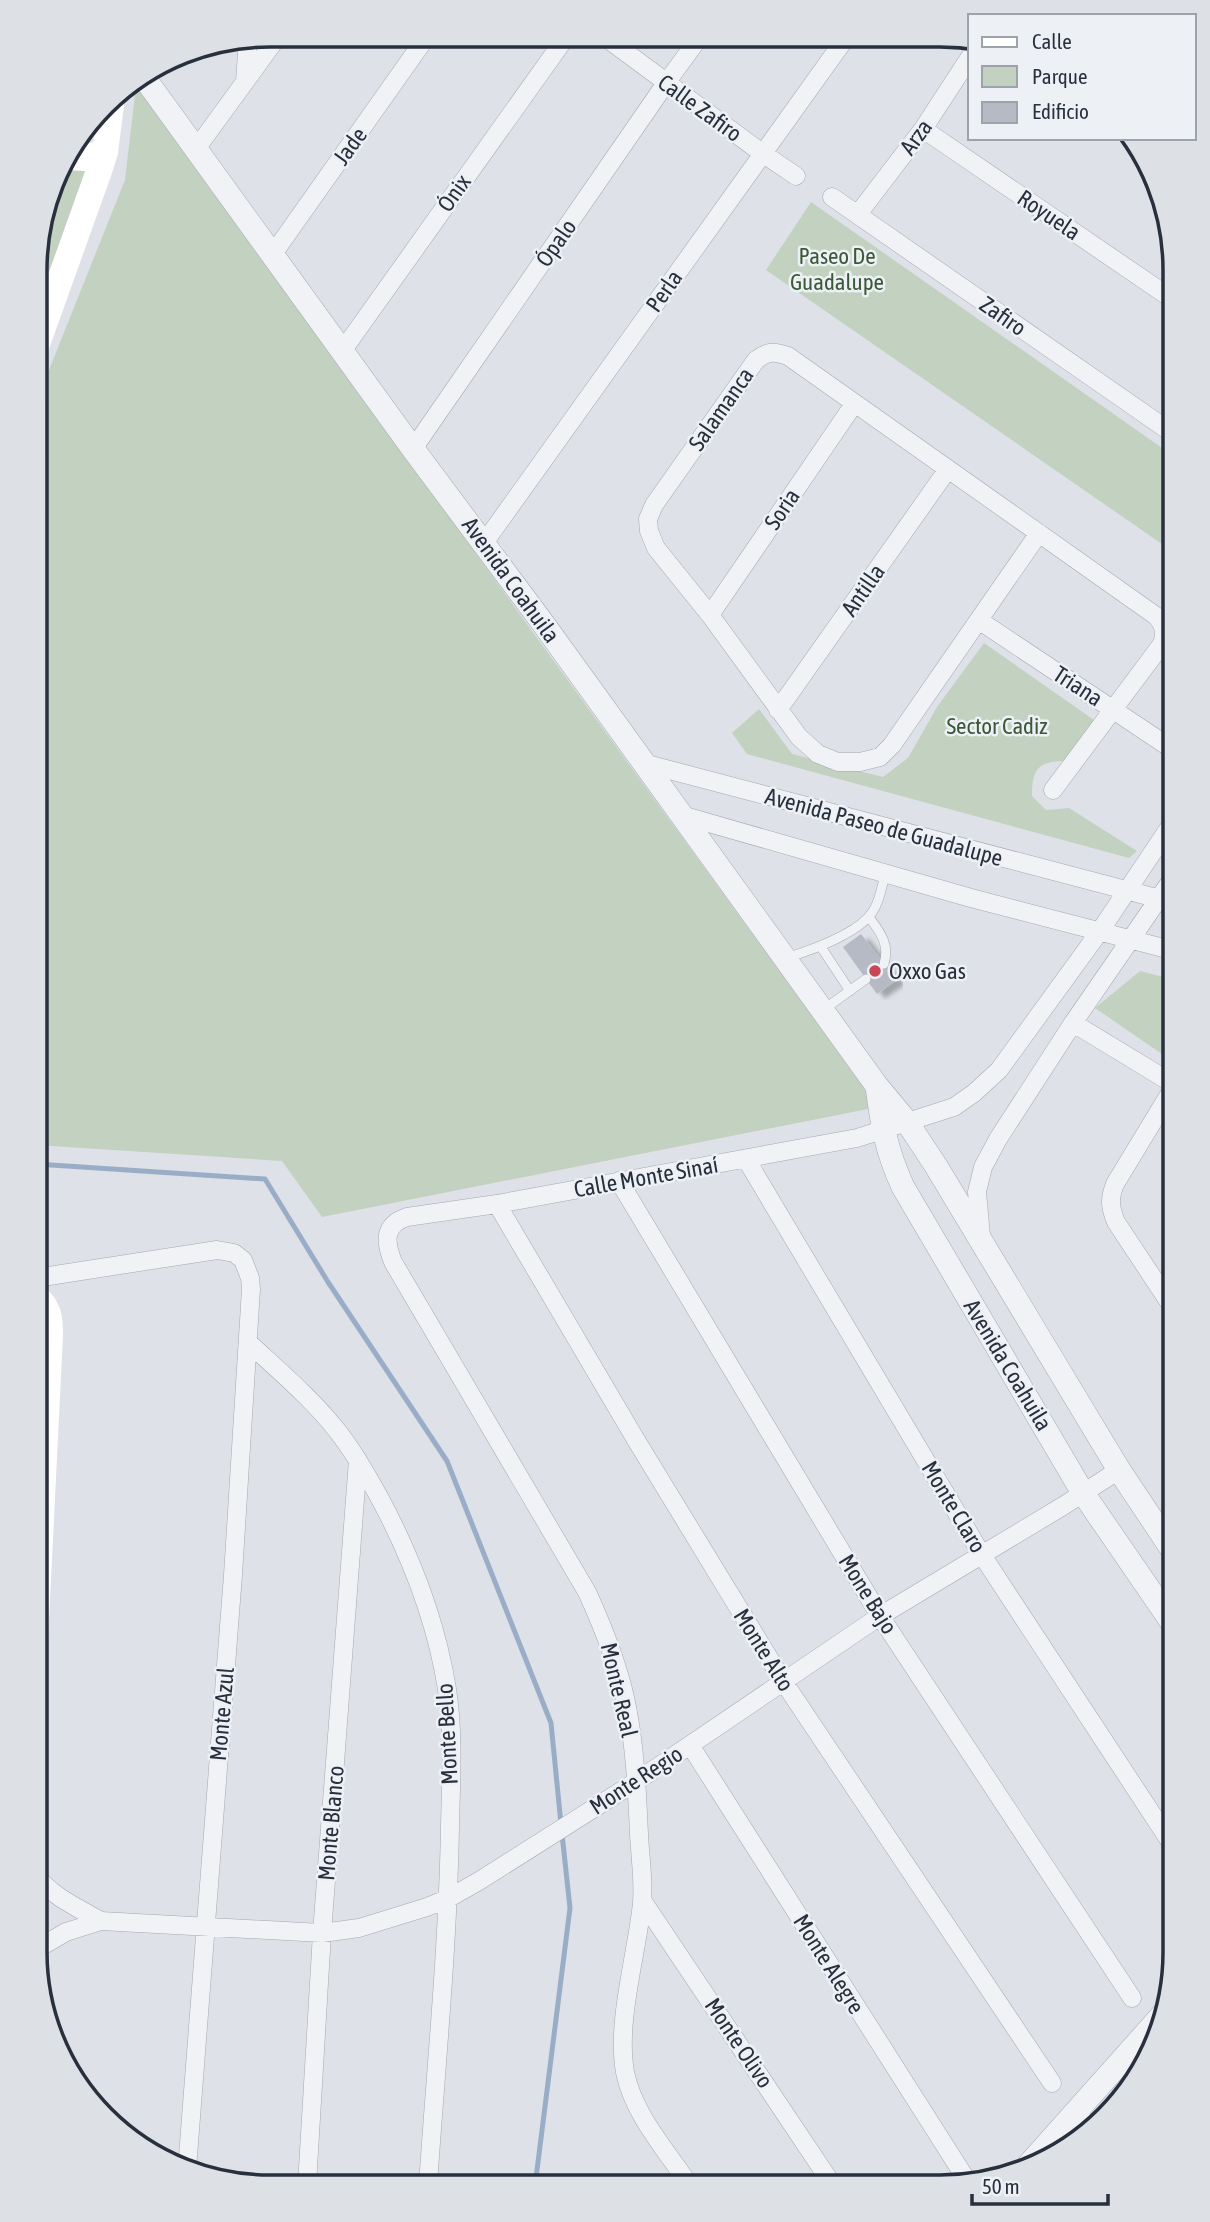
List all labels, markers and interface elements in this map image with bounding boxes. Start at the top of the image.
legend [968,14,1196,140]
text: Calle [1032,29,1072,53]
text: Parque [1032,64,1087,88]
street label: Calle Zafiro [653,69,747,147]
text: Edificio [1032,99,1089,123]
street label: Arza [895,114,937,160]
street label: Jade [328,122,372,170]
street label: Ónix [432,169,476,217]
street label: Royuela [1013,185,1085,245]
street label: Ópalo [531,214,581,272]
park label: Paseo De Guadalupe [790,243,884,295]
street label: Perla [640,265,688,317]
street label: Zafiro [975,291,1031,341]
street label: Salamanca [683,363,759,455]
street label: Soria [759,484,805,534]
street label: Avenida Coahuila [457,512,565,648]
street label: Antilla [836,559,890,621]
street label: Triana [1049,661,1107,711]
park label: Sector Cadiz [946,713,1048,739]
street label: Avenida Paseo de Guadalupe [762,783,1006,871]
place label: Oxxo Gas [889,958,966,984]
marker: Oxxo Gas [867,963,883,979]
street label: Calle Monte Sinaí [572,1152,720,1202]
street label: Avenida Coahuila [959,1295,1057,1435]
street label: Monte Claro [917,1457,991,1557]
street label: Mone Bajo [833,1550,903,1638]
street label: Monte Alto [729,1604,799,1696]
street label: Monte Real [596,1640,642,1740]
street label: Monte Azul [205,1666,239,1762]
street label: Monte Bello [431,1683,463,1785]
street label: Monte Regio [585,1740,687,1820]
street label: Monte Blanco [313,1764,349,1882]
street label: Monte Alegre [788,1910,870,2018]
street label: Monte Olivo [700,1993,778,2093]
scale bar [972,2162,1108,2206]
text: 50 m [982,2174,1020,2198]

